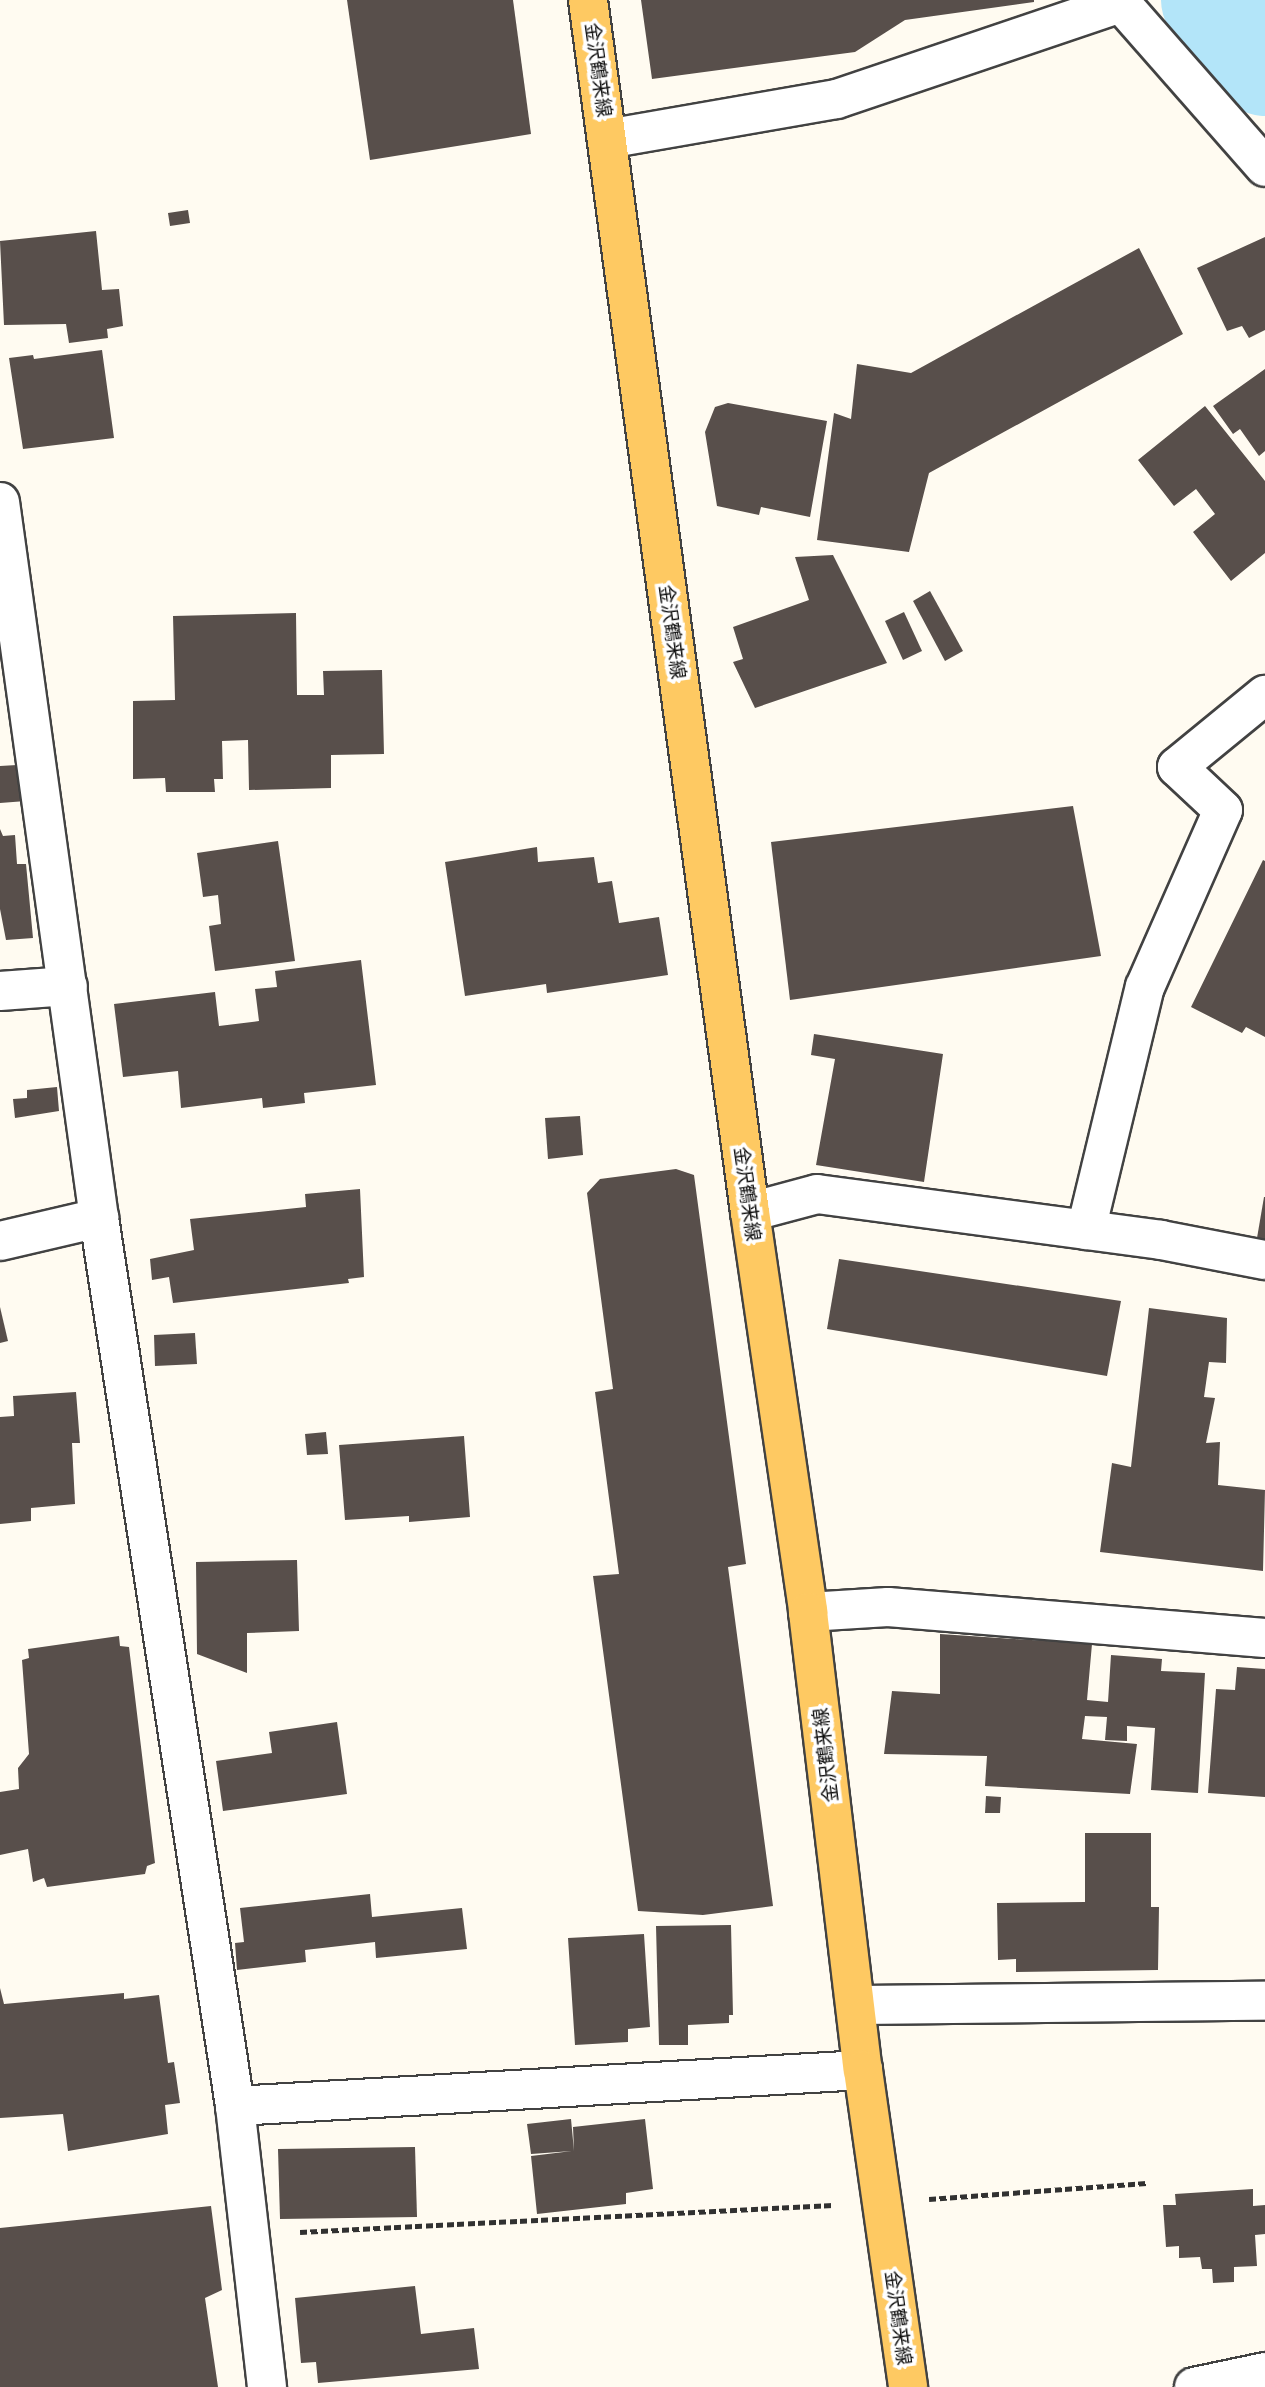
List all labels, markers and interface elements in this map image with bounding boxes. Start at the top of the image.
street label: 金沢鶴来線 [580,21,616,119]
street label: 金沢鶴来線 [654,583,690,681]
street label: 金沢鶴来線 [729,1145,765,1243]
street label: 金沢鶴来線 [809,1706,843,1804]
street label: 金沢鶴来線 [880,2269,916,2367]

